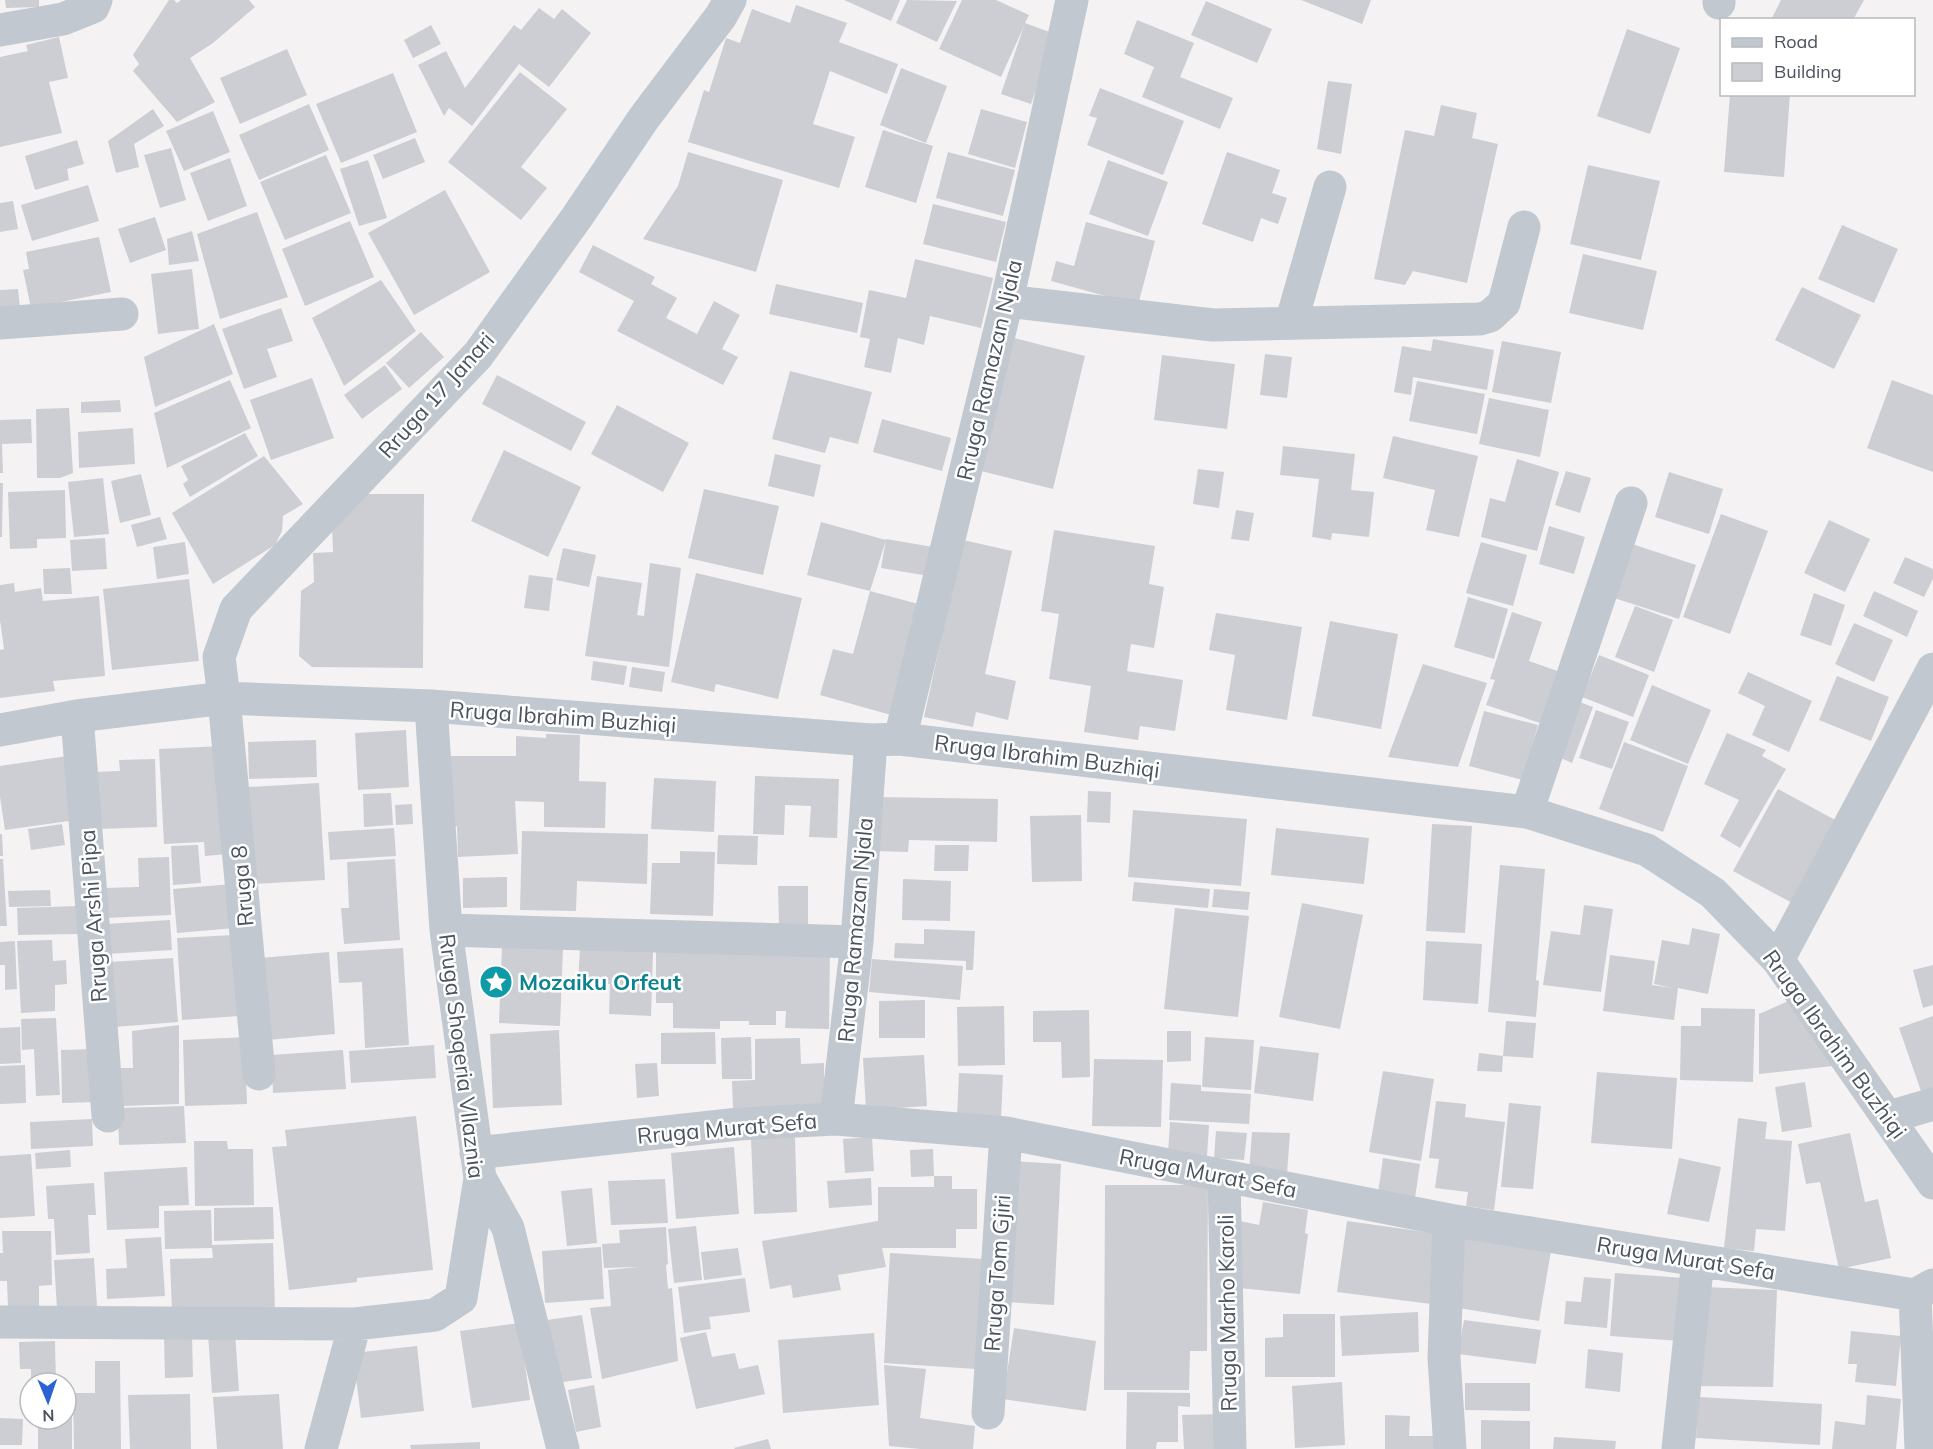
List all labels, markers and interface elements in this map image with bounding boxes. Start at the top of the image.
legend [1720,18,1915,96]
text: Road [1774,30,1818,53]
text: Building [1774,60,1842,83]
street label: Rruga Ramazan Njala [950,257,1028,483]
street label: Rruga 17 Janari [372,326,500,464]
street label: Rruga Ibrahim Buzhiqi [449,695,677,739]
street label: Rruga Ibrahim Buzhiqi [933,728,1161,784]
street label: Rruga Ramazan Njala [831,816,879,1044]
street label: Rruga Arshi Pipa [73,829,113,1003]
street label: Rruga 8 [225,844,259,928]
street label: Rruga Shoqeria Vllaznia [433,932,491,1180]
street label: Rruga Ibrahim Buzhiqi [1757,944,1913,1144]
place icon: Mozaiku Orfeut [478,964,514,1000]
place label: Mozaiku Orfeut [519,968,681,996]
street label: Rruga Murat Sefa [636,1106,818,1150]
street label: Rruga Murat Sefa [1117,1142,1299,1204]
street label: Rruga Tom Gjiri [978,1194,1016,1352]
street label: Rruga Marho Karoli [1211,1214,1243,1412]
street label: Rruga Murat Sefa [1595,1230,1777,1286]
north arrow [18,1371,78,1431]
text: N [42,1406,55,1426]

